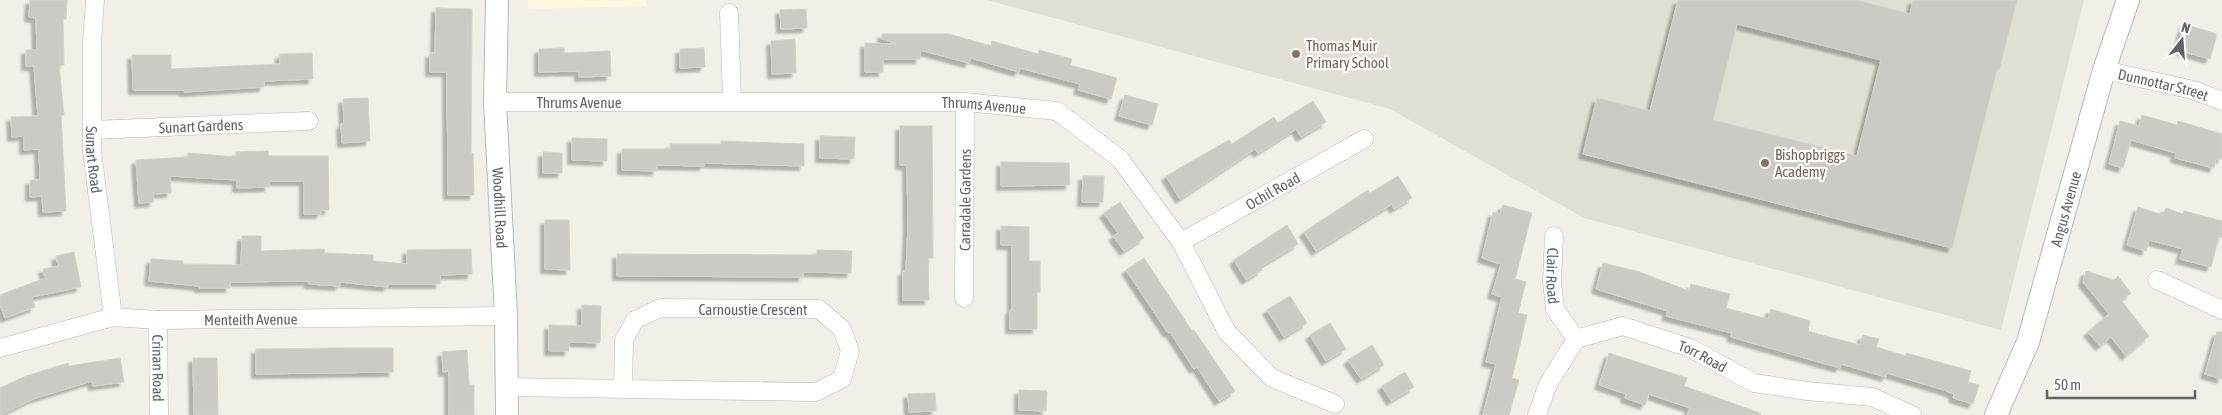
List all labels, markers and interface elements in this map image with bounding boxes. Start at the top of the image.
north arrow [2157,15,2207,65]
text: N [2180,19,2192,36]
place label: Thomas Muir Primary School [1306,37,1389,71]
marker: Thomas Muir Primary School [1290,48,1302,60]
street label: Dunnottar Street [2117,65,2211,104]
street label: Thrums Avenue [537,94,622,111]
street label: Thrums Avenue [942,94,1027,116]
street label: Sunart Gardens [158,115,243,136]
street label: Sunart Road [84,126,106,194]
place label: Bishopbriggs Academy [1775,146,1845,180]
street label: Carradale Gardens [956,149,973,251]
marker: Bishopbriggs Academy [1759,157,1771,169]
street label: Woodhill Road [490,167,511,249]
street label: Ochil Road [1242,168,1303,213]
street label: Angus Avenue [2047,169,2084,248]
street label: Clair Road [1543,247,1563,305]
street label: Carnoustie Crescent [699,301,807,318]
street label: Menteith Avenue [204,310,298,328]
street label: Crinan Road [150,334,167,402]
street label: Torr Road [1677,336,1730,375]
scale bar [2047,368,2194,400]
text: 50 m [2054,376,2081,393]

